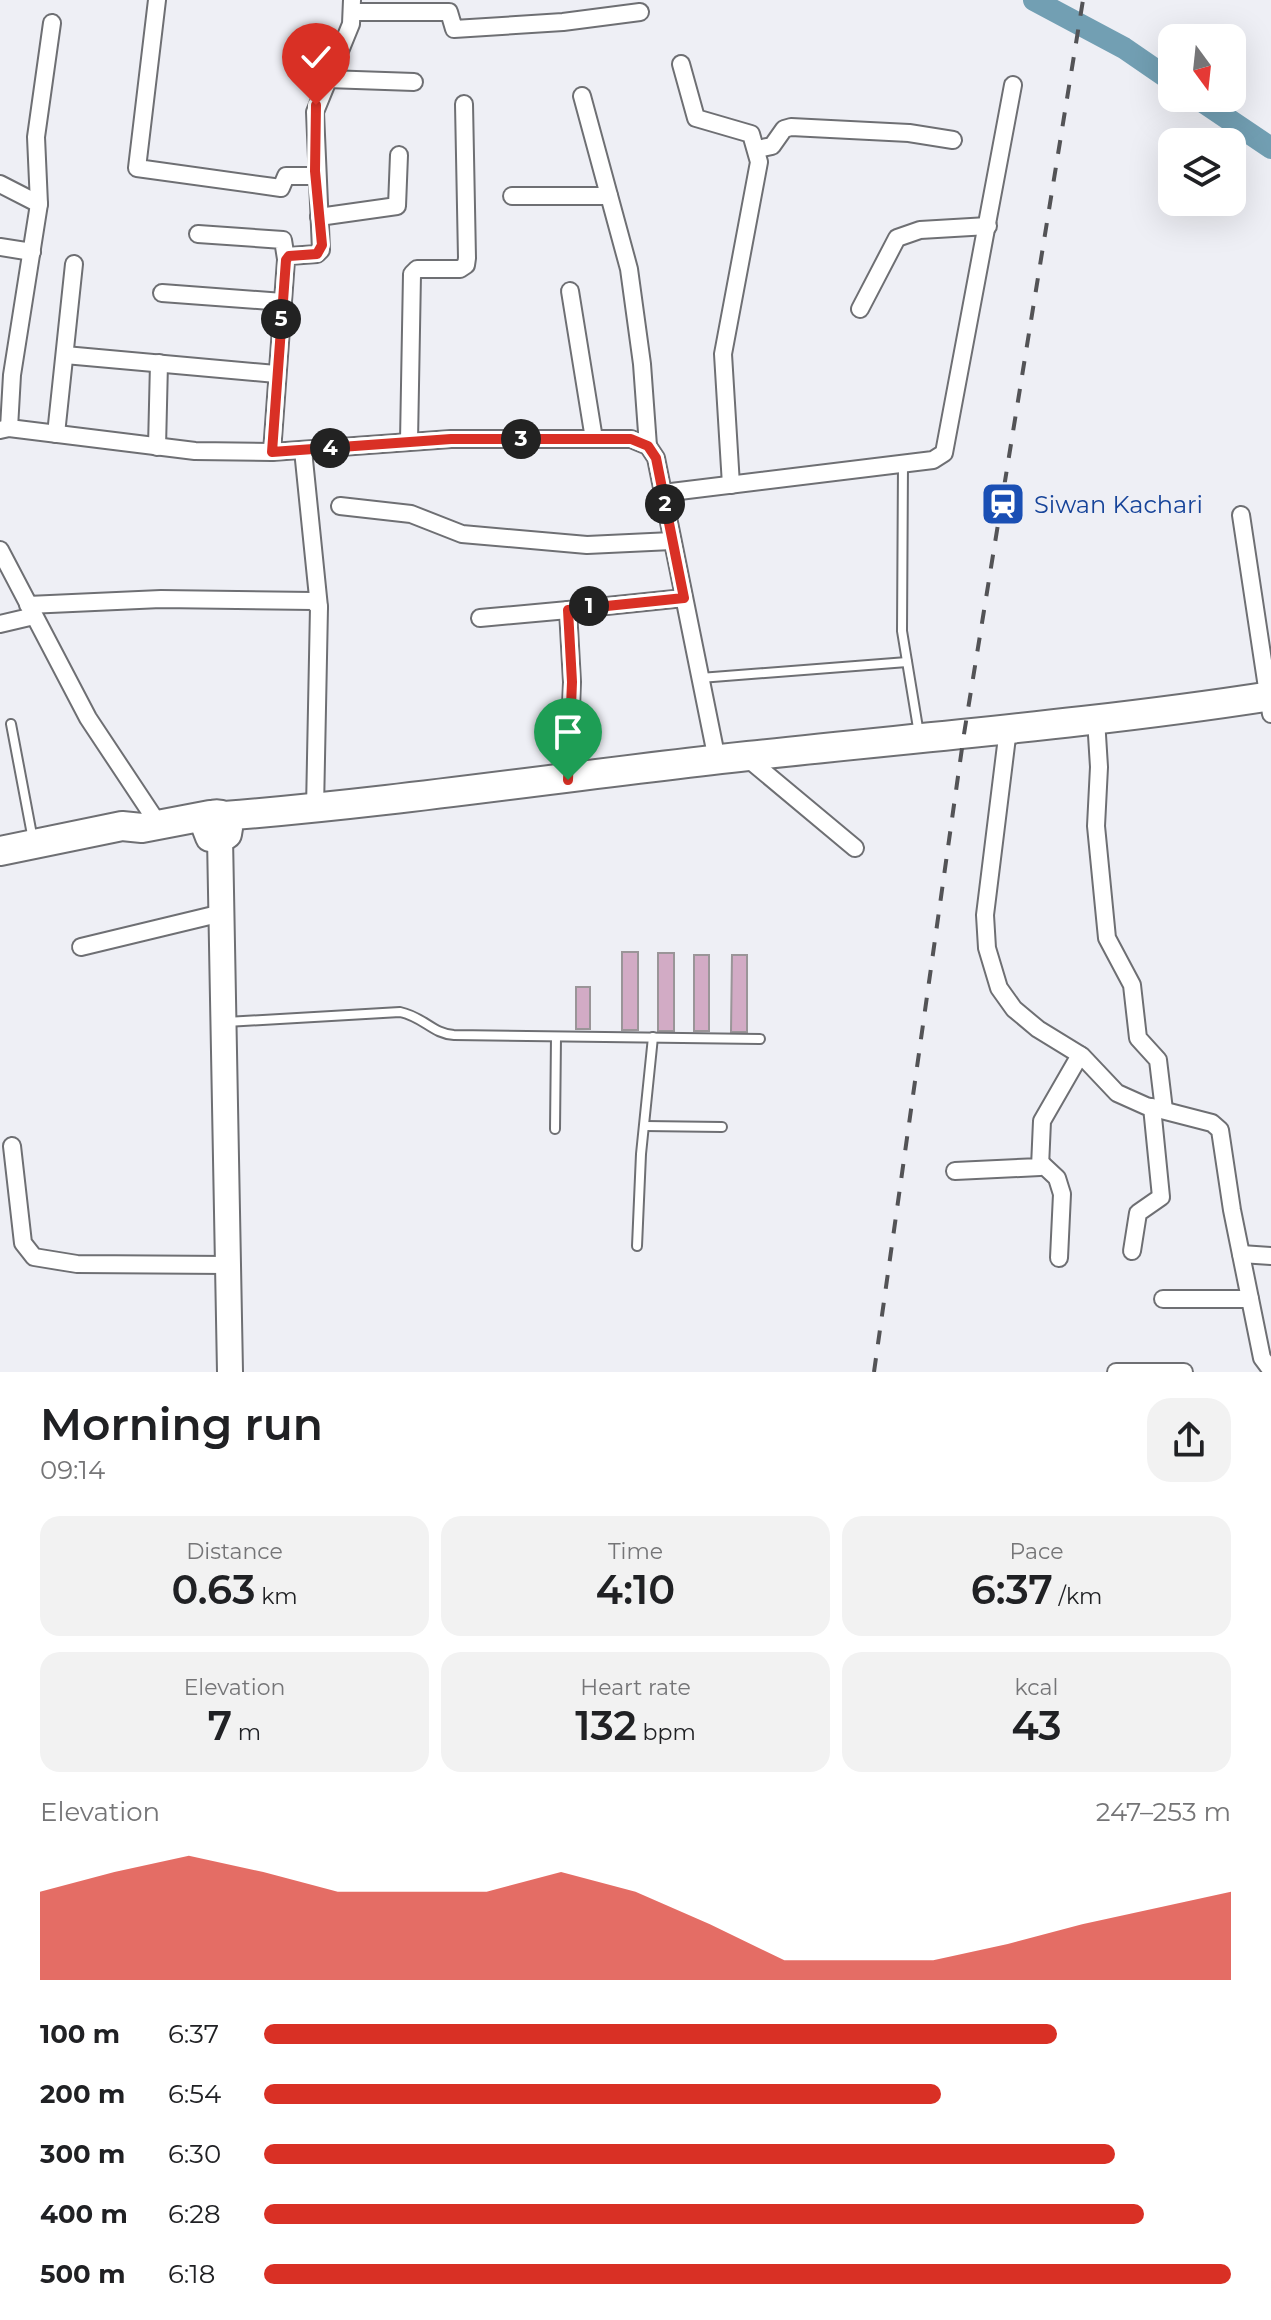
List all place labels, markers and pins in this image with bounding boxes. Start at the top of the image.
pin [282,23,350,105]
pin: 5 [261,299,301,339]
pin: 3 [501,419,541,459]
pin: 4 [310,428,350,468]
station icon: Siwan Kachari [979,480,1027,528]
pin: 2 [645,484,685,524]
place label: Siwan Kachari [1034,490,1203,519]
pin: 1 [569,586,609,626]
pin [534,698,602,780]

